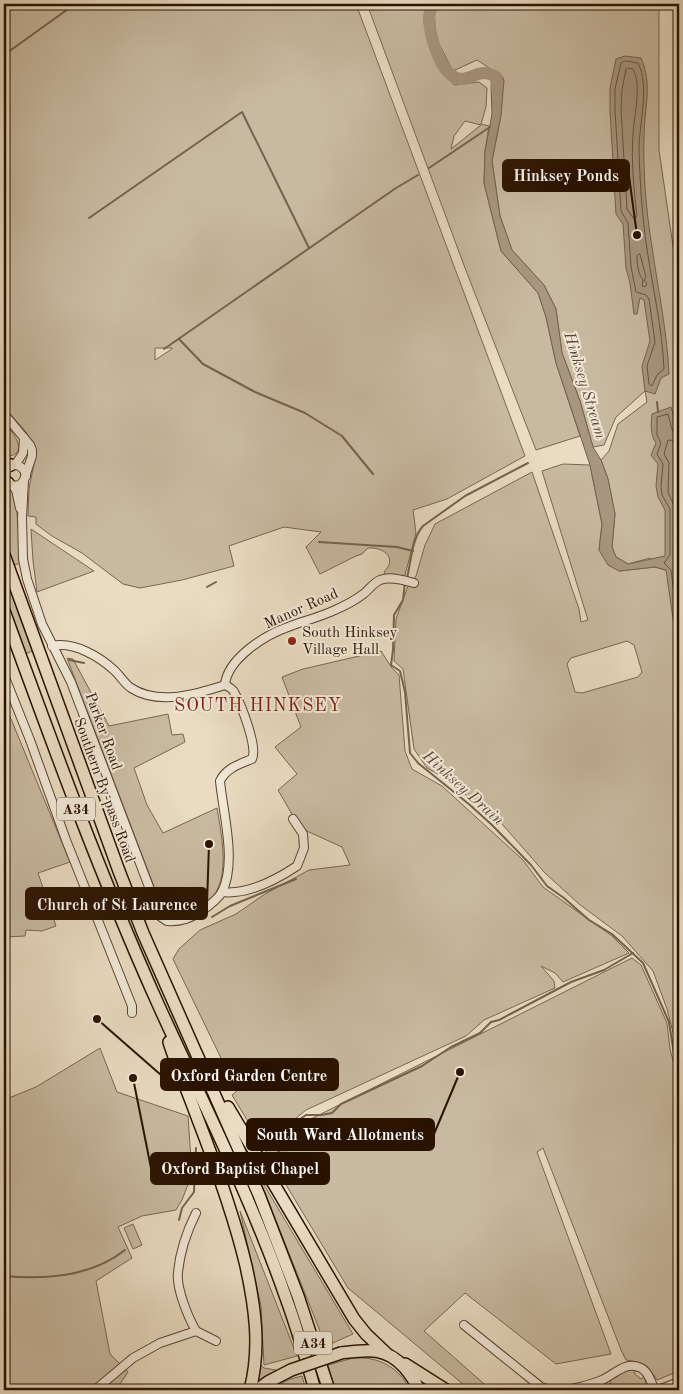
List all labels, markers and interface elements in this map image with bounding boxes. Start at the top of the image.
callout: Hinksey Ponds [503,160,629,191]
text: Hinksey Ponds [513,169,619,185]
water label: Hinksey Stream [560,329,608,441]
street label: Manor Road [262,586,341,632]
place label: South Hinksey Village Hall [302,626,398,658]
marker: South Hinksey Village Hall [286,635,298,647]
street label: Parker Road [82,691,124,773]
district label: SOUTH HINKSEY [174,697,342,715]
street label: Southern By-pass Road [70,716,137,865]
water label: Hinksey Drain [418,747,506,829]
road number: A34 [57,798,95,821]
callout: Church of St Laurence [26,888,207,919]
text: Church of St Laurence [37,898,197,914]
callout: Oxford Garden Centre [161,1059,338,1090]
text: Oxford Garden Centre [171,1069,327,1085]
callout: South Ward Allotments [247,1119,434,1150]
text: South Ward Allotments [256,1128,424,1144]
callout: Oxford Baptist Chapel [151,1153,329,1184]
text: Oxford Baptist Chapel [161,1162,319,1178]
road number: A34 [294,1332,332,1355]

